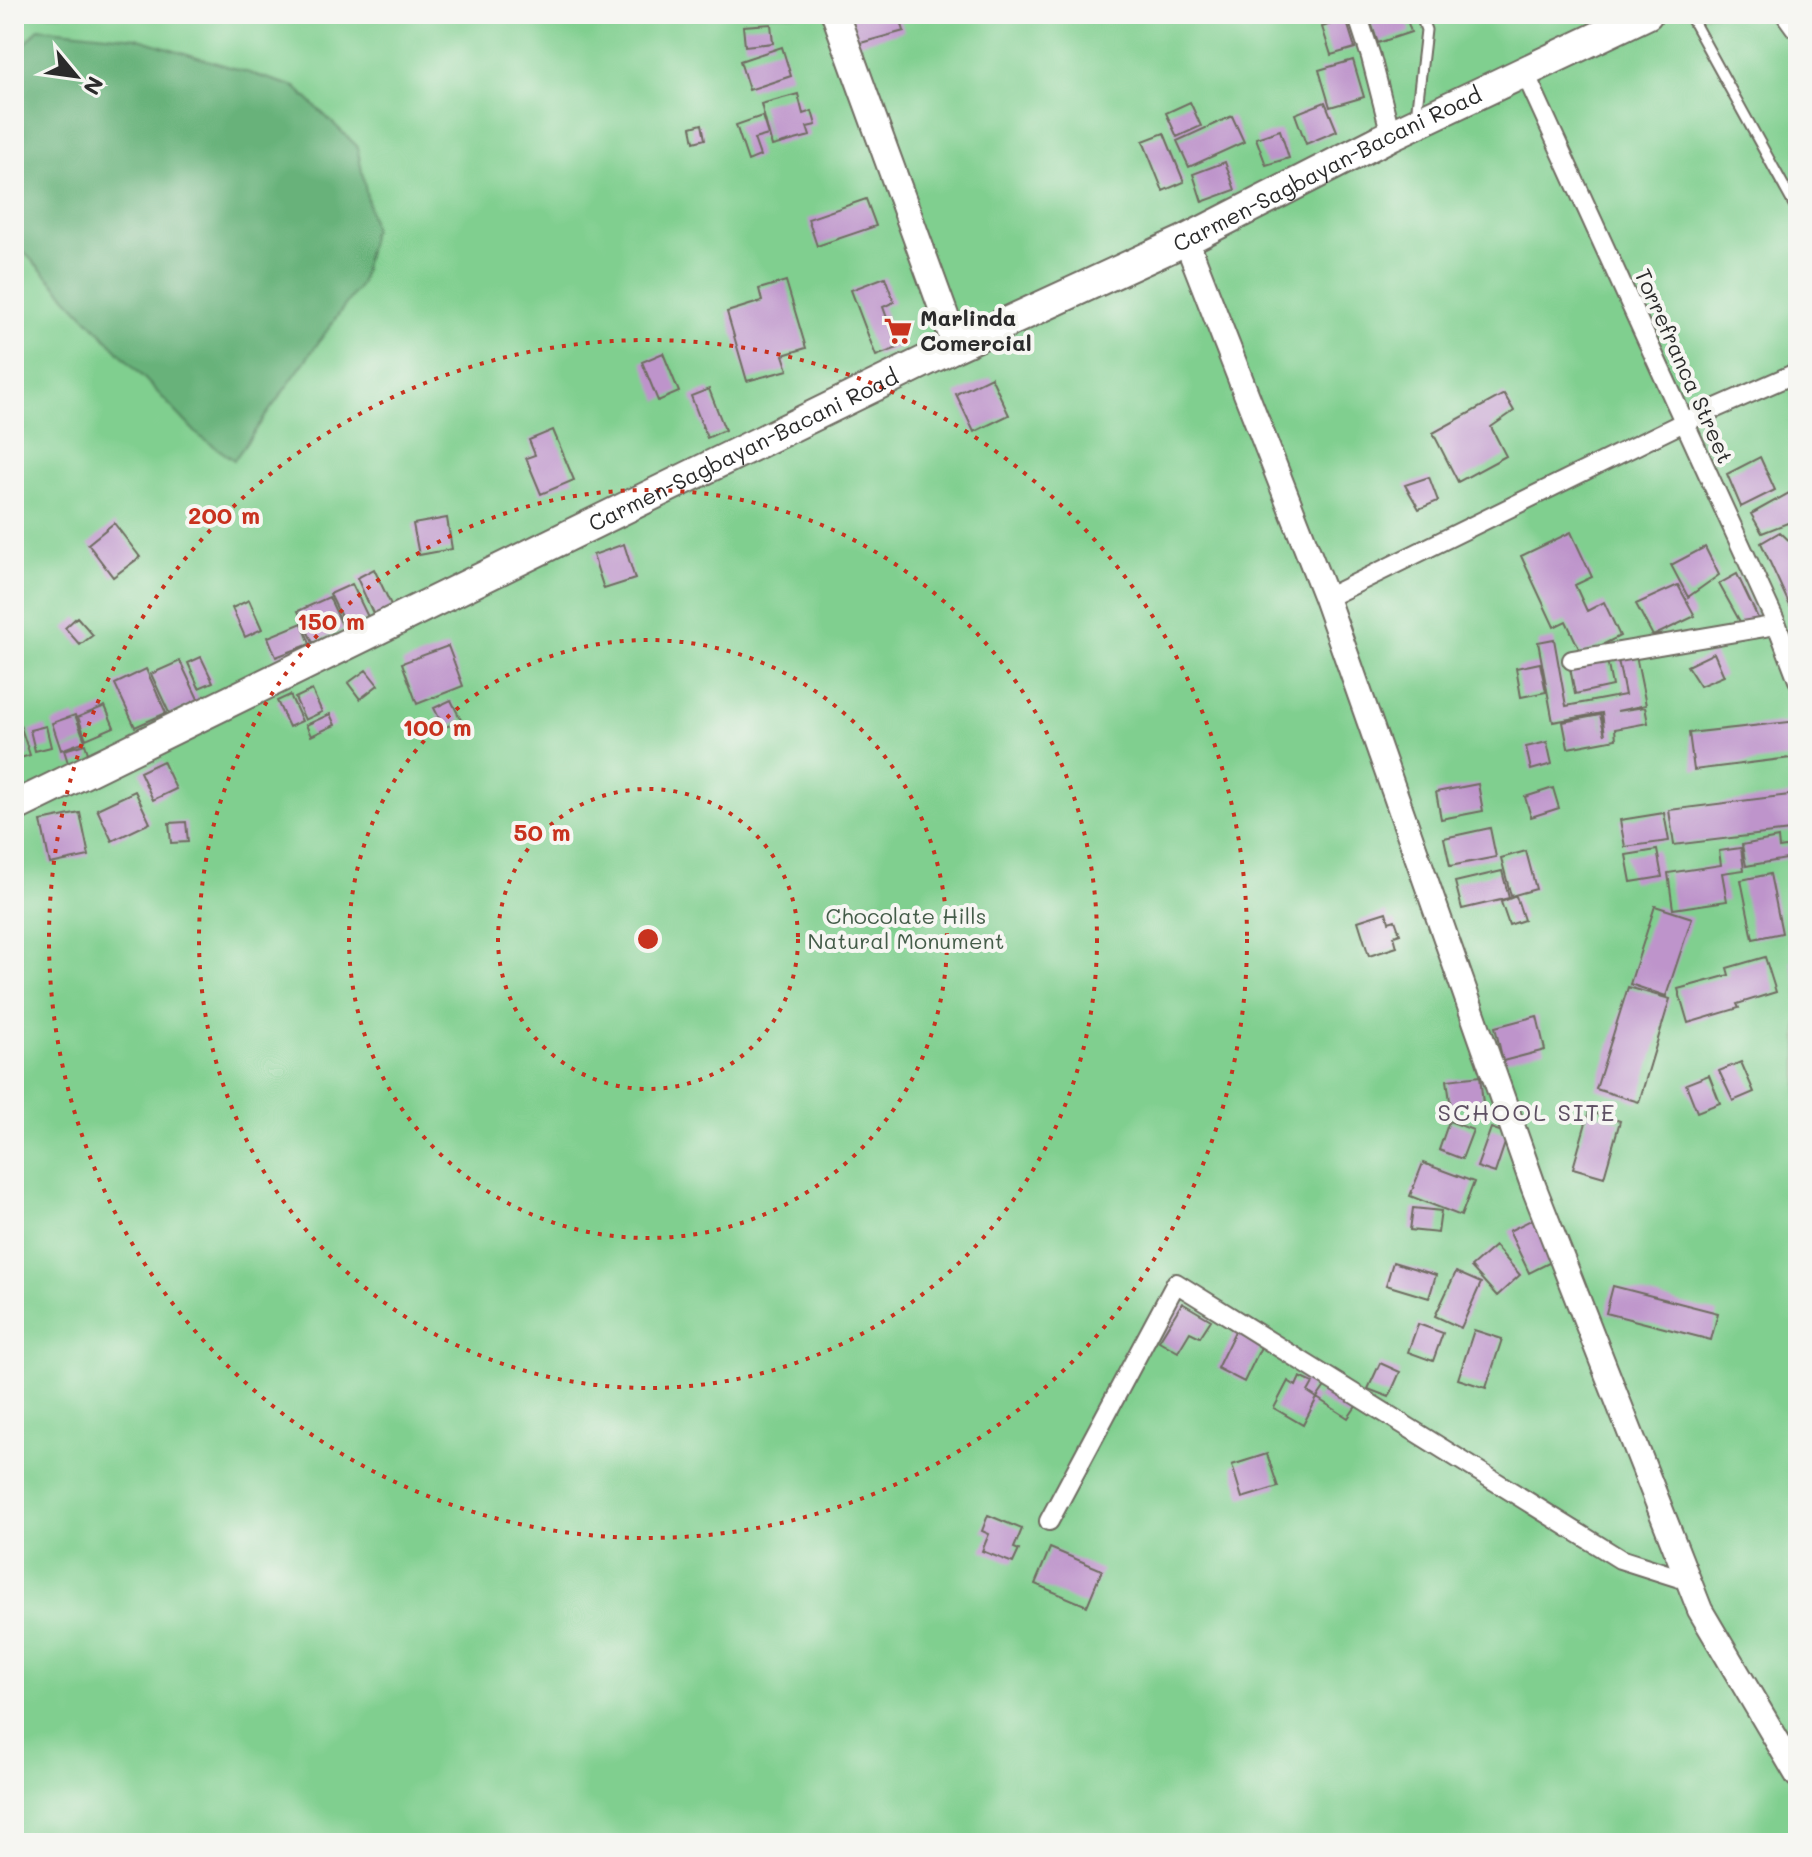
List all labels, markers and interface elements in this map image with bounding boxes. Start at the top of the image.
north arrow [36,36,116,116]
text: N [77,72,111,100]
street label: Carmen-Sagbayan-Bacani Road [1168,79,1486,258]
street label: Torrefranca Street [1628,264,1740,468]
place label: Marlinda Comercial [920,303,1032,357]
supermarket icon: Marlinda Comercial [883,316,913,346]
street label: Carmen-Sagbayan-Bacani Road [583,362,903,538]
text: 200 m [188,499,260,530]
text: 150 m [297,605,365,636]
text: 100 m [402,711,472,742]
text: 50 m [513,816,571,847]
park label: Chocolate Hills Natural Monument [808,901,1004,955]
centre of rings [634,925,662,953]
district label: SCHOOL SITE [1437,1096,1617,1127]

